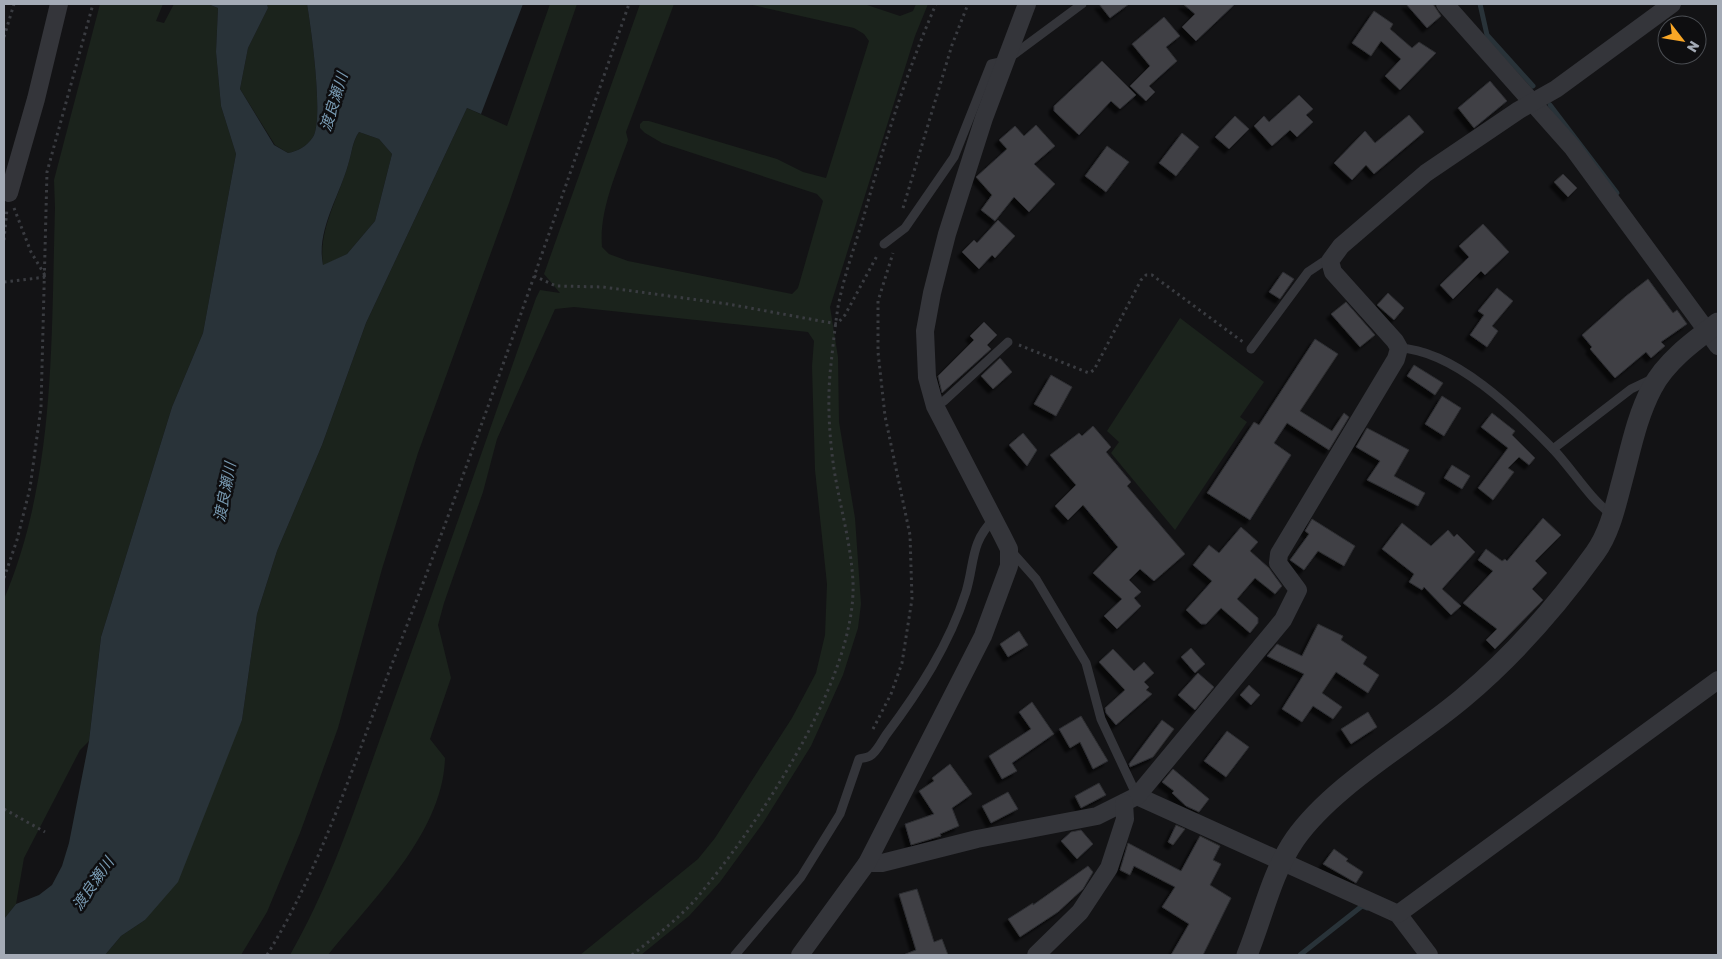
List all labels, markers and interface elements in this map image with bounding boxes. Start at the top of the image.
north arrow [1657,15,1707,65]
text: N [1683,38,1703,55]
water label: 渡良瀬川 [317,69,352,133]
water label: 渡良瀬川 [210,459,240,523]
water label: 渡良瀬川 [68,853,119,914]

